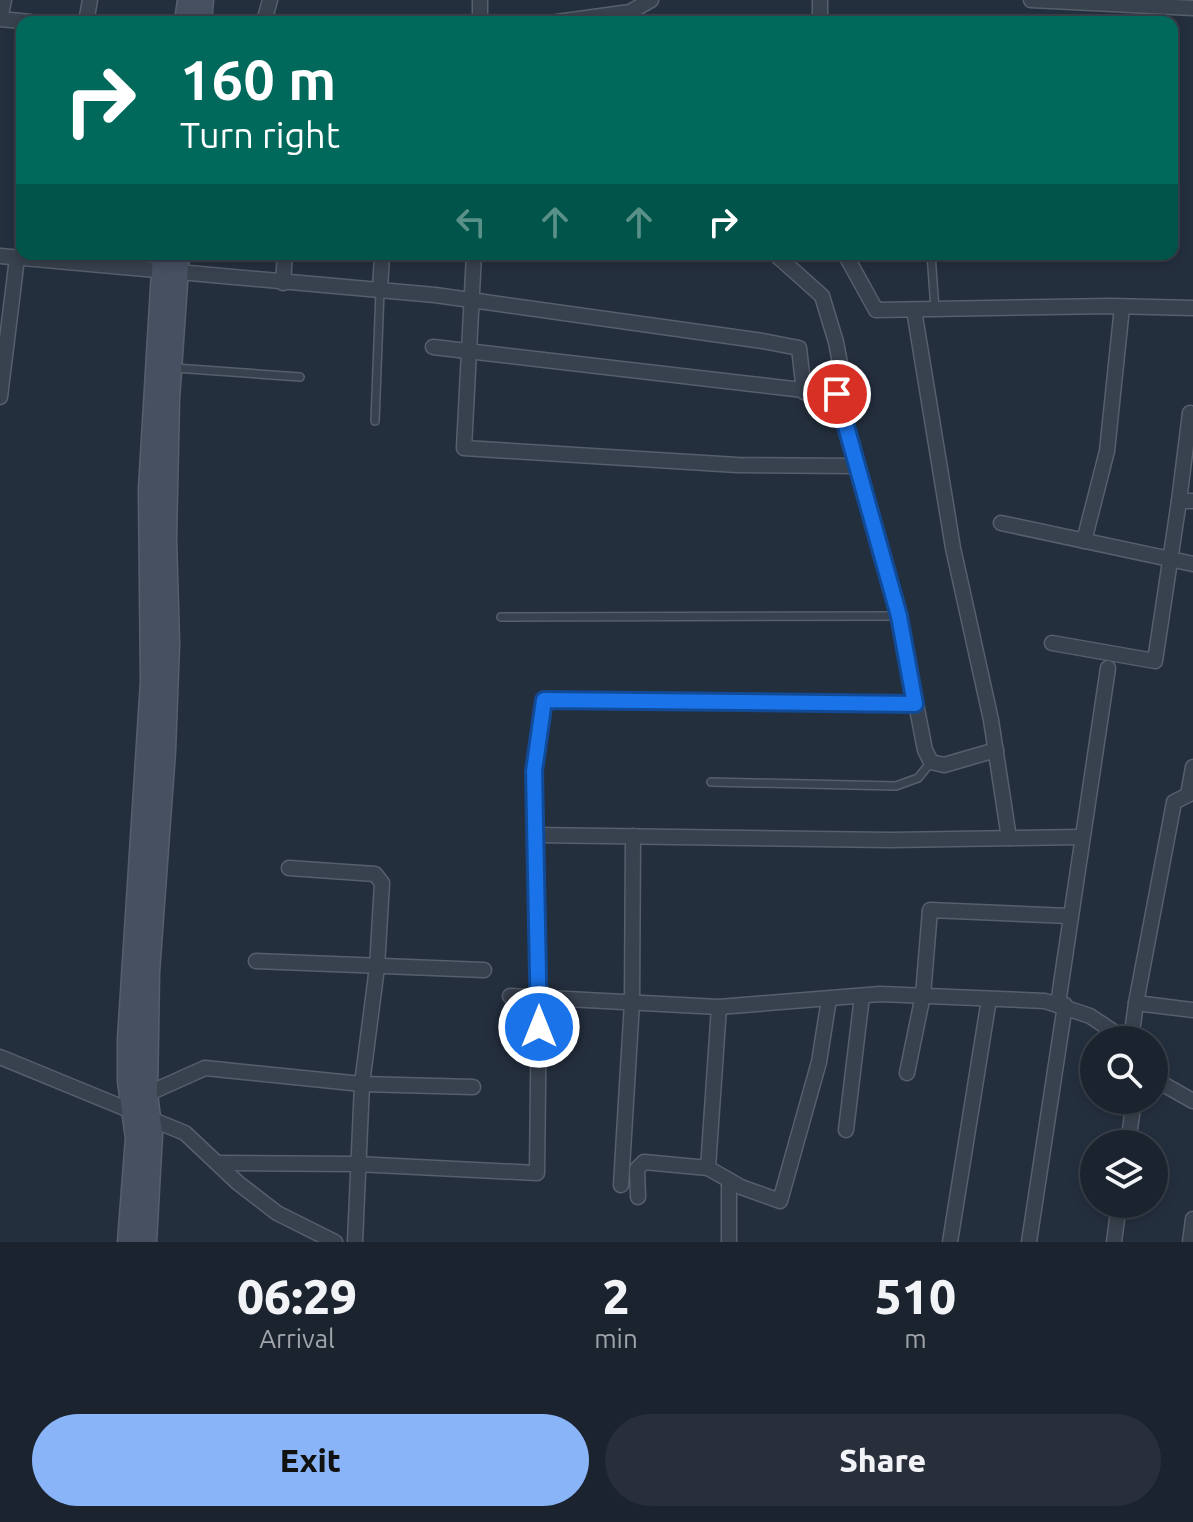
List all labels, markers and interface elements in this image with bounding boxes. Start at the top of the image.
icon: right [48,48,152,152]
text: 160 m [180,48,336,111]
text: Turn right [180,114,340,155]
icon: left [449,200,493,244]
icon: ahead [533,200,577,244]
icon: ahead [617,200,661,244]
icon: right [701,200,745,244]
pin [803,360,871,428]
icon: arrive [815,372,859,416]
position arrow [497,985,581,1069]
map controls [1080,1026,1168,1218]
button: search [1080,1026,1168,1114]
button: layers [1080,1130,1168,1218]
text: 06:29 [237,1269,357,1323]
text: 2 [602,1269,629,1323]
text: 510 [875,1269,956,1323]
text: Arrival [259,1324,335,1353]
text: min [594,1324,638,1353]
text: m [904,1324,927,1353]
button: Exit [32,1414,589,1506]
button: Share [605,1414,1161,1506]

